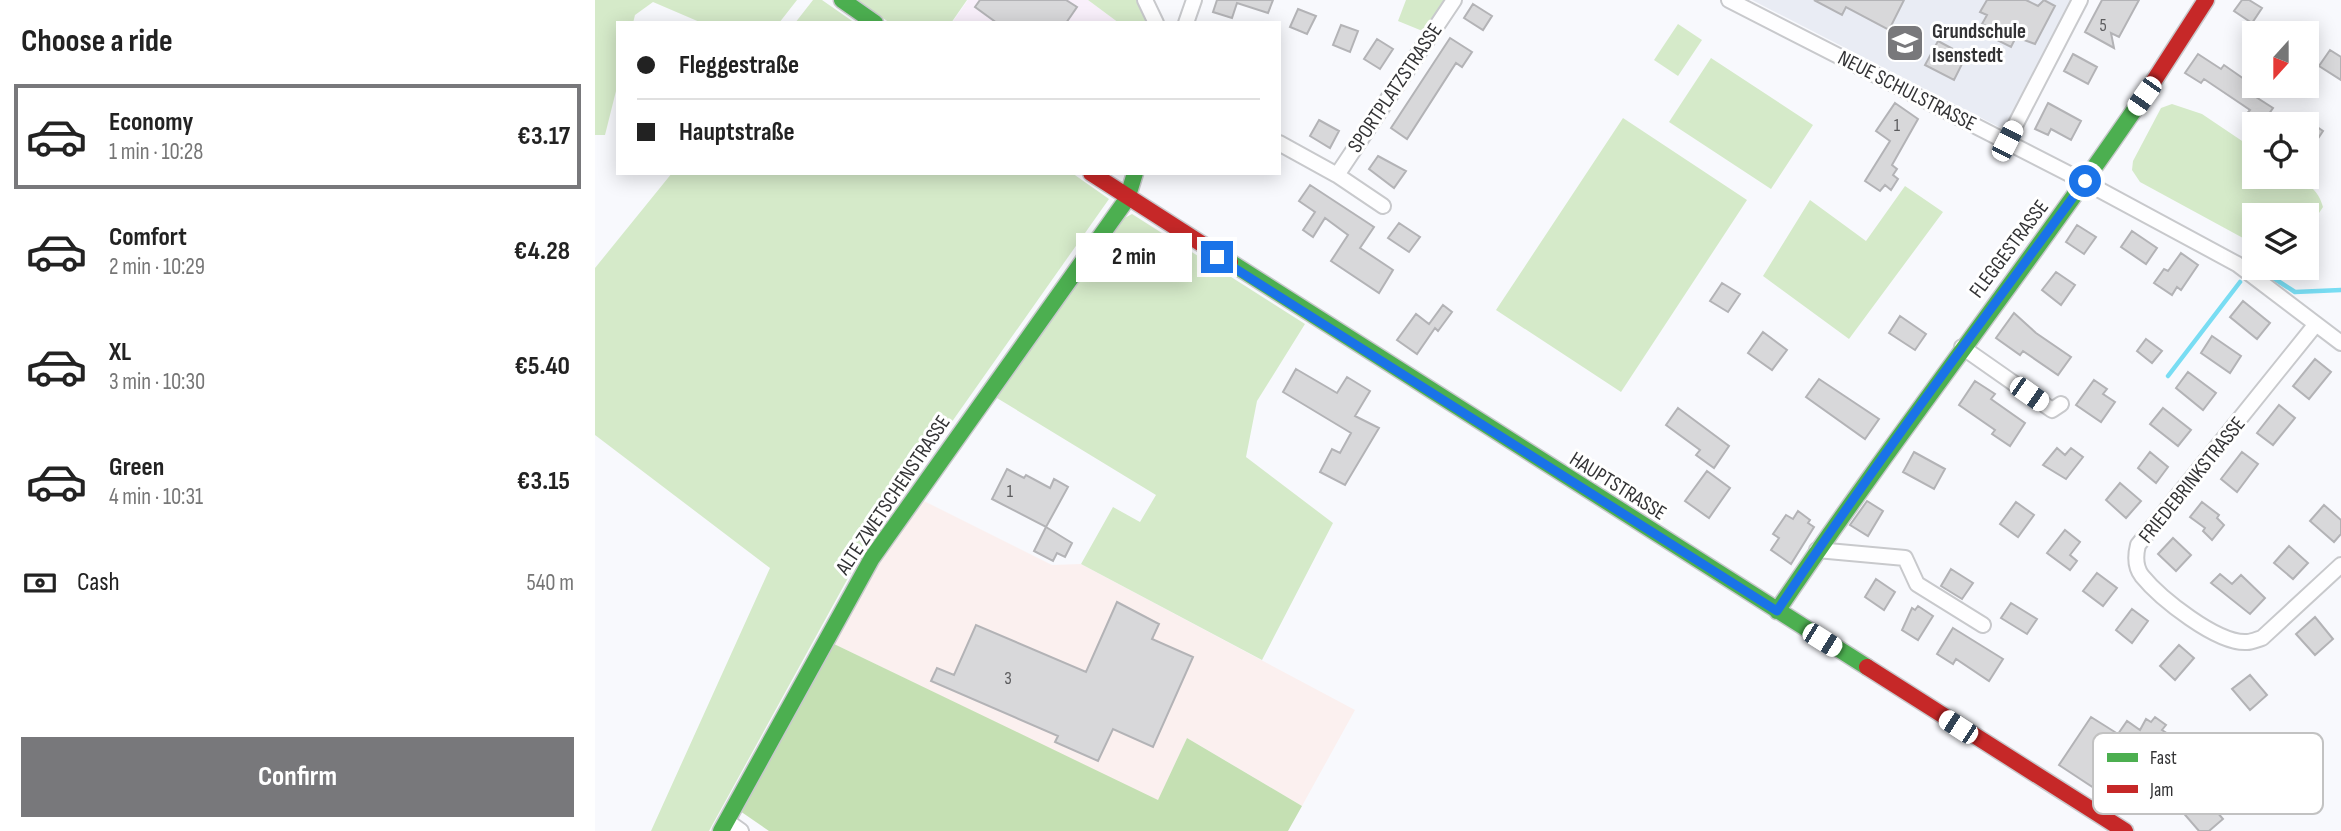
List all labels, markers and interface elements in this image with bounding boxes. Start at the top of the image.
house number: 5 [2099,15,2107,36]
street label: SPORTPLATZSTRASSE [1343,19,1447,157]
place label: Grundschule Isenstedt [1932,19,2026,68]
north arrow [2242,21,2319,98]
map controls [2242,21,2319,280]
text: Choose a ride [21,22,173,61]
school or university icon: Grundschule Isenstedt [1884,22,1926,64]
street label: NEUE SCHULSTRASSE [1834,45,1980,137]
text: Fleggestraße [679,50,799,81]
car [2124,73,2165,119]
icon: car [25,105,88,168]
text: Economy [109,107,193,138]
button: locate [2242,112,2319,189]
house number: 1 [1894,115,1901,136]
text: Hauptstraße [679,117,795,148]
car [1989,118,2026,164]
text: €3.17 [517,121,570,152]
text: 1 min · 10:28 [109,138,203,166]
route start [2069,165,2101,197]
street label: FLEGGESTRASSE [1964,195,2054,303]
button: layers [2242,203,2319,280]
icon: car [25,220,88,283]
text: Comfort [109,222,187,253]
callout: 2 min [1077,232,1193,282]
text: €4.28 [514,236,570,267]
route end [1201,241,1233,273]
text: 2 min [1112,243,1156,271]
text: 2 min · 10:29 [109,253,205,281]
icon: car [25,335,88,398]
text: XL [109,337,131,368]
text: €5.40 [515,351,570,382]
text: 3 min · 10:30 [109,368,205,396]
car [2006,373,2053,415]
street label: ALTE ZWETSCHENSTRASSE [830,411,956,580]
street label: FRIEDEBRINKSTRASSE [2133,412,2251,548]
street label: HAUPTSTRASSE [1565,446,1671,526]
icon: car [25,450,88,513]
text: Green [109,452,164,483]
text: €3.15 [517,466,570,497]
house number: 1 [1007,481,1014,502]
text: 4 min · 10:31 [109,483,203,511]
icon: cash [21,564,59,602]
text: Cash [77,567,120,598]
text: 540 m [526,569,574,597]
car [1799,620,1846,660]
house number: 3 [1004,668,1012,689]
car [1935,707,1982,747]
legend [2093,733,2323,814]
button: Confirm [21,737,574,817]
text: Fast [2150,747,2177,770]
text: Jam [2149,779,2173,802]

